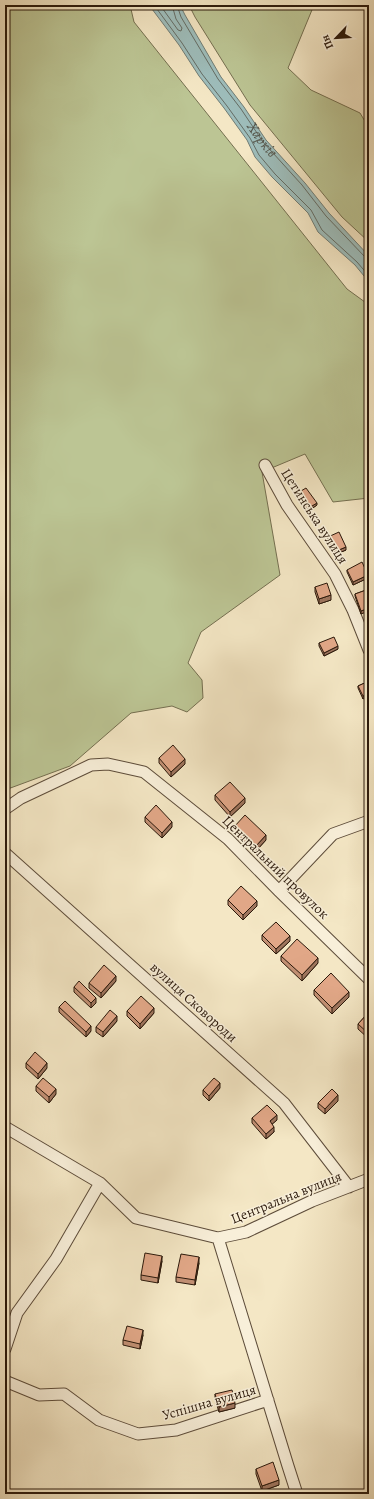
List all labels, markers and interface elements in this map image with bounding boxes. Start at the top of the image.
north arrow [316,18,356,58]
text: Пн [317,32,337,52]
water label: Харків [242,117,282,162]
street label: Цетинська вулиця [277,465,353,568]
street label: Центральний провулок [218,811,333,923]
street label: вулиця Сковороди [146,958,241,1047]
street label: Центральна вулиця [228,1167,345,1228]
street label: Успішна вулиця [160,1380,258,1425]

